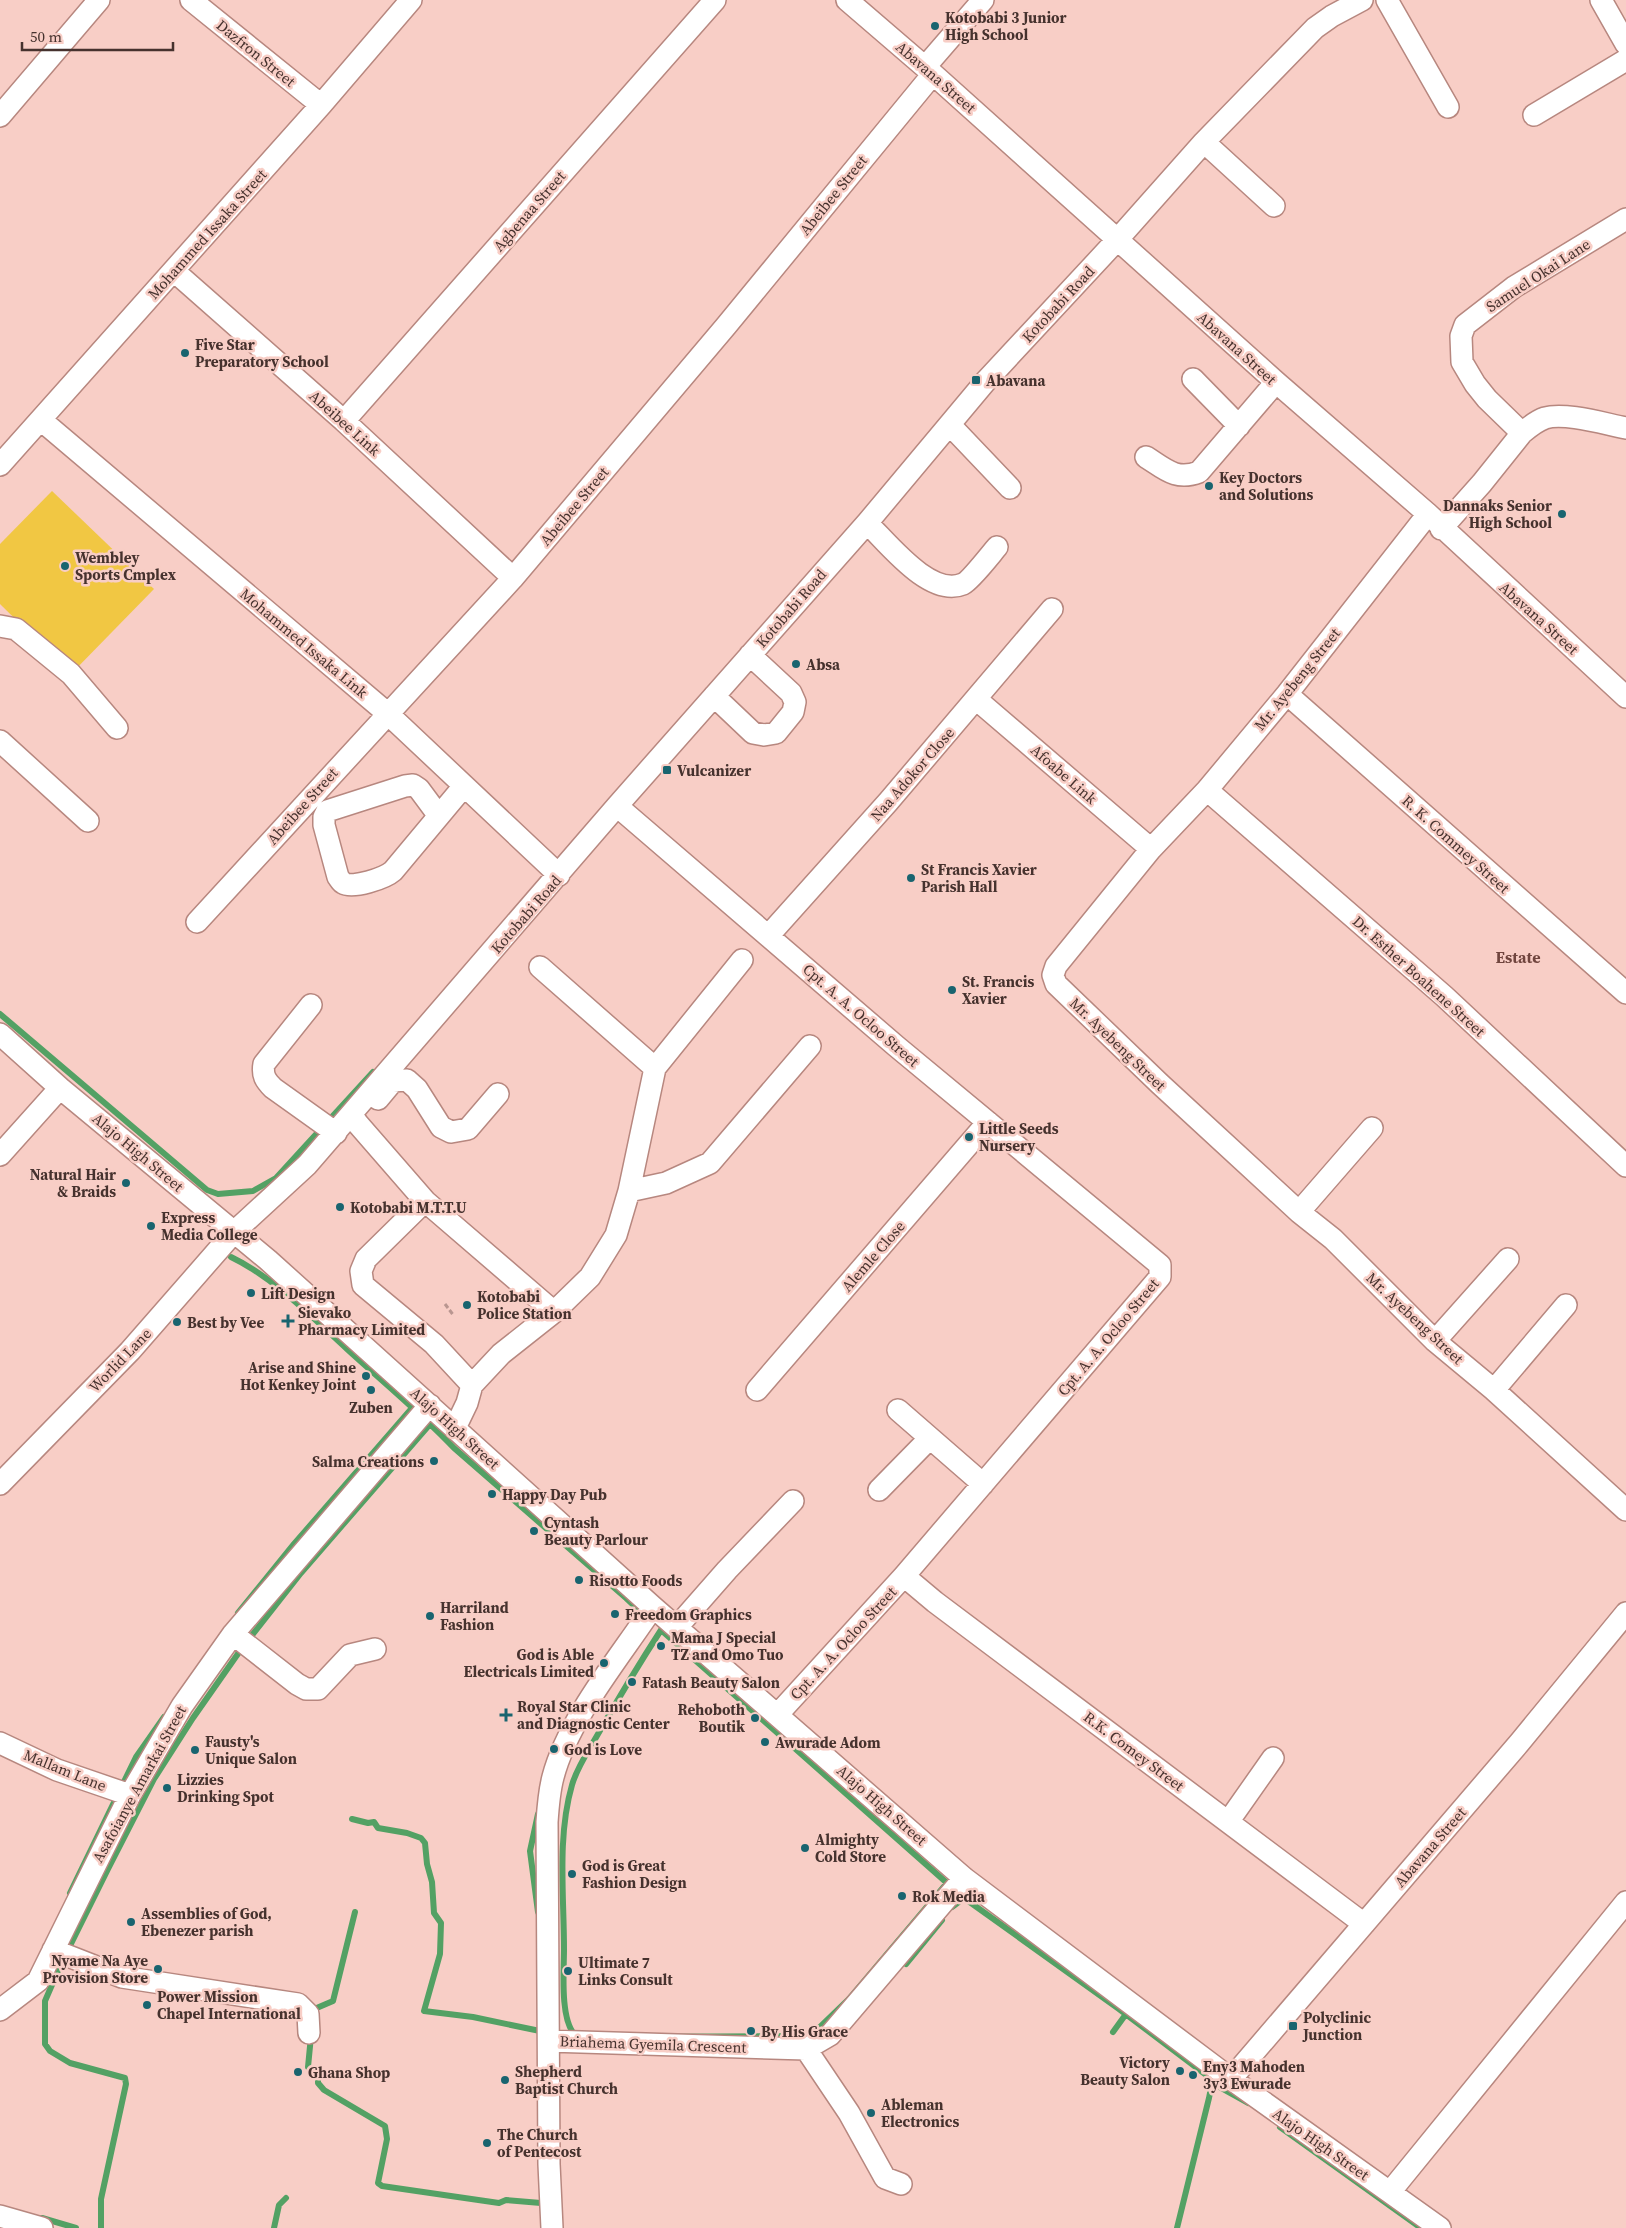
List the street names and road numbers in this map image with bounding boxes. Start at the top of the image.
street label: Dazfron Street [212,15,300,92]
street label: Abavana Street [891,36,981,118]
street label: Abeibee Street [794,151,872,239]
street label: Mohammed Issaka Street [143,164,271,304]
street label: Agbenaa Street [488,166,570,256]
street label: Samuel Okai Lane [1482,233,1594,317]
street label: Kotobabi Road [1017,261,1099,347]
street label: Abavana Street [1193,307,1281,389]
street label: Abeibee Link [305,385,386,461]
street label: Abeibee Street [535,462,613,550]
street label: Kotobabi Road [751,564,831,652]
street label: Abavana Street [1495,577,1583,659]
street label: Mohammed Issaka Link [236,583,373,703]
street label: Mr. Ayebeng Street [1249,623,1345,735]
street label: Naa Adokor Close [865,722,959,825]
street label: Afoabe Link [1026,739,1102,809]
street label: Abeibee Street [262,763,342,849]
street label: R. K. Commey Street [1398,790,1514,898]
street label: Kotobabi Road [486,870,566,958]
street label: Dr. Esther Boahene Street [1348,911,1490,1041]
street label: Cpt. A. A. Ocloo Street [798,959,924,1071]
street label: Mr. Ayebeng Street [1065,993,1171,1095]
street label: Alajo High Street [88,1108,188,1196]
street label: Alemle Close [836,1216,910,1296]
street label: Mr. Ayebeng Street [1362,1267,1468,1369]
street label: Cpt. A. A. Ocloo Street [1052,1274,1164,1400]
street label: Worlid Lane [84,1323,156,1397]
street label: Alajo High Street [406,1382,504,1474]
street label: Cpt. A. A. Ocloo Street [785,1582,901,1704]
street label: Asafoianye Amarkai Street [87,1702,191,1866]
street label: R.K. Comey Street [1079,1706,1189,1796]
street label: Mallam Lane [21,1744,110,1796]
street label: Alajo High Street [832,1760,932,1850]
street label: Abavana Street [1389,1802,1471,1892]
street label: Briahema Gyemila Crescent [559,2030,747,2058]
street label: Alajo High Street [1269,2103,1373,2185]

